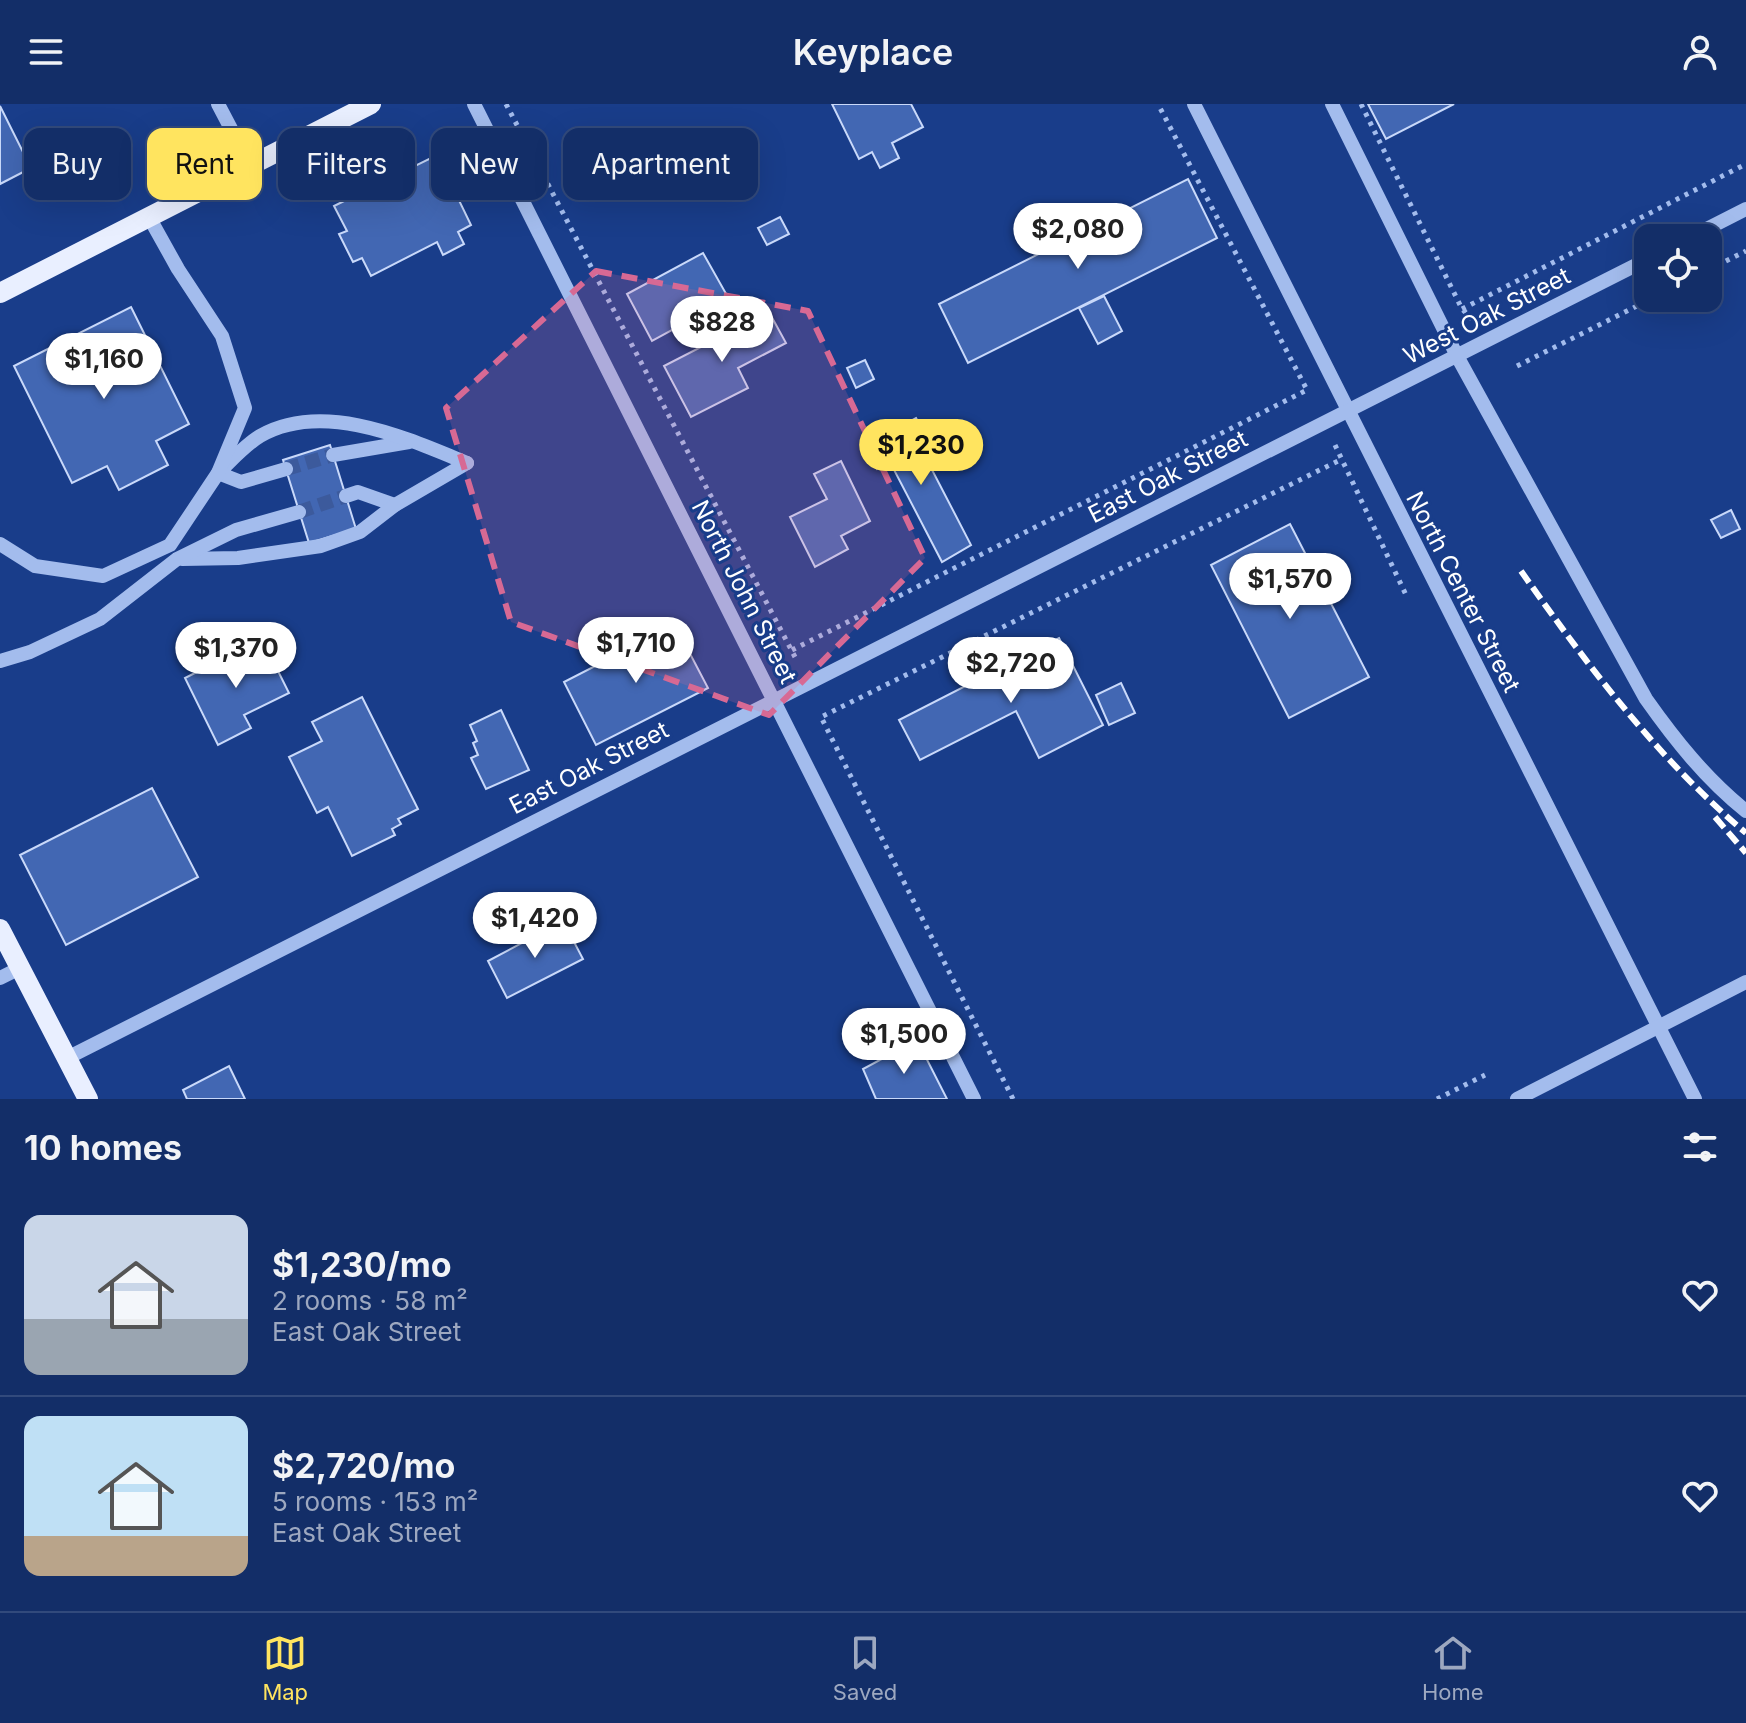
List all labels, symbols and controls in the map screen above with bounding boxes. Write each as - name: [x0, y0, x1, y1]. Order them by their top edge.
- icon: menu: [24, 30, 68, 74]
- text: Keyplace: [793, 30, 953, 74]
- icon: person: [1678, 30, 1722, 74]
- chip: Buy: [24, 128, 131, 200]
- chip: Rent: [147, 128, 262, 200]
- chip: Filters: [278, 128, 415, 200]
- chip: New: [431, 128, 547, 200]
- chip: Apartment: [563, 128, 758, 200]
- pin: $2,080: [1013, 203, 1143, 271]
- text: $2,080: [1031, 213, 1125, 244]
- map controls: [1634, 224, 1722, 312]
- button: locate: [1634, 224, 1722, 312]
- street label: West Oak Street: [1399, 261, 1575, 370]
- pin: $828: [675, 296, 769, 364]
- text: $828: [688, 306, 756, 337]
- pin: $1,160: [39, 333, 169, 401]
- text: $1,160: [64, 343, 144, 374]
- pin: $1,230: [856, 419, 986, 487]
- street label: East Oak Street: [1083, 424, 1252, 529]
- text: $1,230: [877, 429, 965, 460]
- street label: North Center Street: [1400, 487, 1527, 697]
- street label: North John Street: [686, 495, 803, 688]
- pin: $1,570: [1225, 553, 1355, 621]
- text: $1,570: [1247, 563, 1333, 594]
- pin: $1,710: [571, 617, 701, 685]
- pin: $1,370: [171, 622, 301, 690]
- text: $1,710: [596, 627, 676, 658]
- text: $1,370: [193, 632, 279, 663]
- pin: $2,720: [946, 637, 1076, 705]
- text: $2,720: [966, 647, 1056, 678]
- street label: East Oak Street: [504, 715, 673, 820]
- pin: $1,420: [470, 892, 600, 960]
- text: $1,420: [491, 902, 579, 933]
- pin: $1,500: [839, 1008, 969, 1076]
- text: $1,500: [860, 1018, 948, 1049]
- icon: filters: [1678, 1125, 1722, 1169]
- text: 10 homes: [24, 1127, 182, 1168]
- text: $1,230/mo: [272, 1244, 452, 1285]
- icon: home: [88, 1247, 184, 1343]
- icon: heart: [1678, 1273, 1722, 1317]
- text: 2 rooms · 58 m²: [272, 1285, 468, 1316]
- text: East Oak Street: [272, 1316, 461, 1347]
- text: $2,720/mo: [272, 1445, 455, 1486]
- icon: home: [88, 1448, 184, 1544]
- icon: heart: [1678, 1474, 1722, 1518]
- text: 5 rooms · 153 m²: [272, 1486, 478, 1517]
- text: East Oak Street: [272, 1517, 461, 1548]
- tab: Map: [262, 1631, 308, 1705]
- tab: Saved: [833, 1631, 897, 1705]
- tab: Home: [1422, 1631, 1484, 1705]

